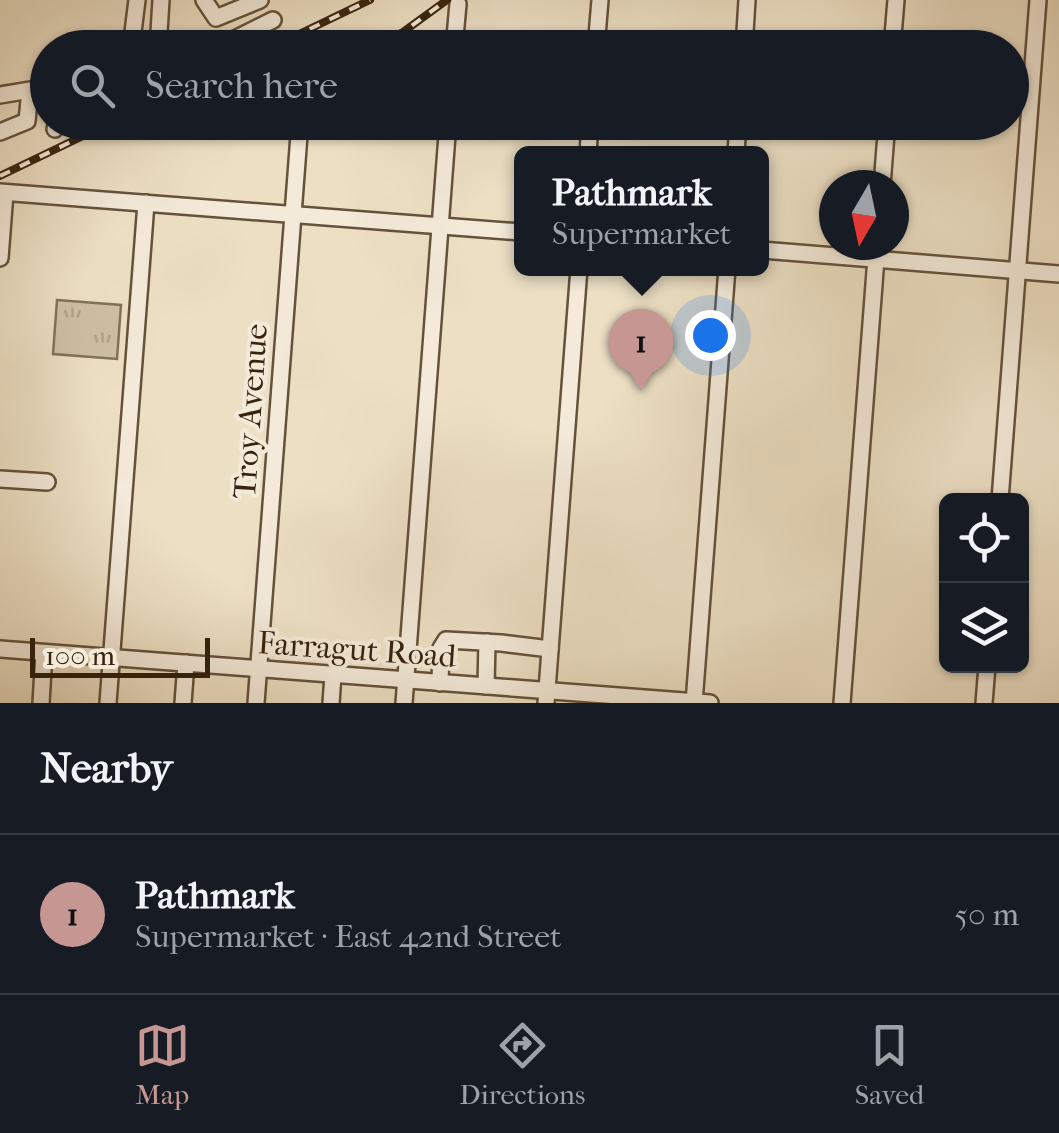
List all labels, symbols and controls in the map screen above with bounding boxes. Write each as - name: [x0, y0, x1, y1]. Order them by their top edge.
- search box: [30, 30, 1029, 140]
- icon: search: [65, 58, 120, 113]
- text: Search here: [145, 63, 338, 108]
- popup: [514, 146, 769, 276]
- text: Pathmark: [552, 170, 711, 215]
- north arrow: [819, 170, 909, 260]
- text: Supermarket: [552, 215, 731, 252]
- pin: 1: [608, 308, 674, 391]
- your location: [685, 310, 736, 361]
- street label: Troy Avenue: [226, 322, 275, 500]
- map controls: [939, 493, 1029, 673]
- button: locate: [939, 493, 1029, 583]
- button: layers: [939, 583, 1029, 673]
- street label: Farragut Road: [256, 624, 458, 675]
- scale bar: [30, 633, 210, 678]
- text: 100 m: [45, 639, 115, 672]
- text: Nearby: [40, 744, 172, 793]
- text: Pathmark: [135, 873, 295, 918]
- text: 1: [67, 896, 78, 933]
- text: 50 m: [954, 896, 1019, 933]
- text: Supermarket · East 42nd Street: [135, 918, 561, 955]
- tab: Map: [135, 1018, 190, 1111]
- tab: Directions: [459, 1018, 585, 1111]
- tab: Saved: [855, 1018, 924, 1111]

